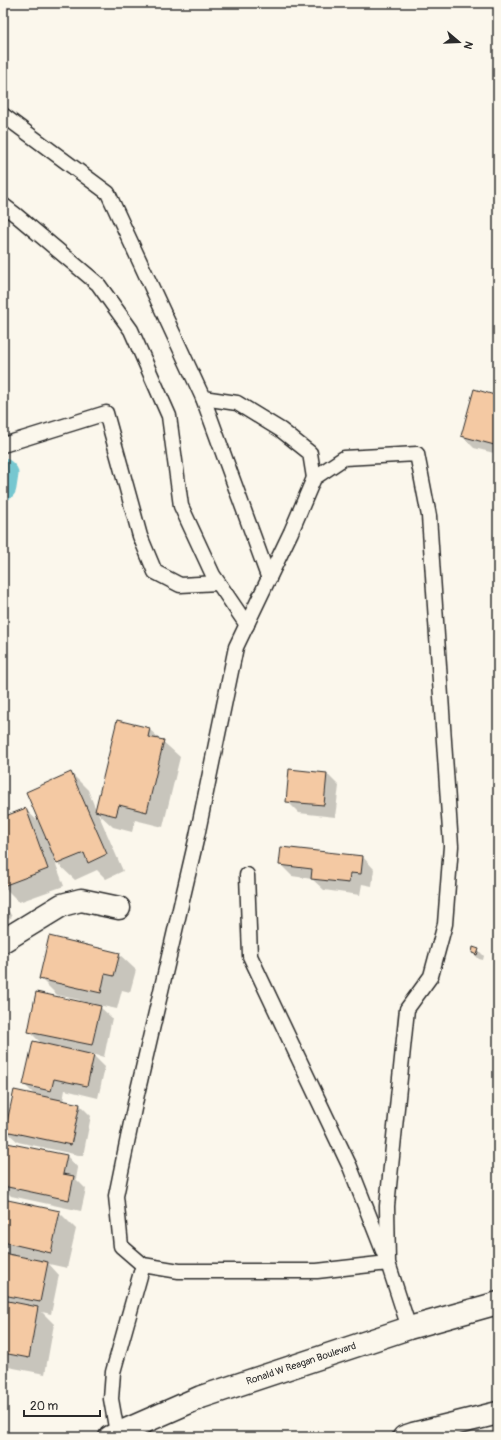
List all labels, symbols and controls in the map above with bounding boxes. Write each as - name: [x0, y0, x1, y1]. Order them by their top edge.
- north arrow: [439, 22, 479, 62]
- text: N: [460, 39, 475, 51]
- street label: Ronald W Reagan Boulevard: [245, 1340, 358, 1388]
- scale bar: [24, 1392, 100, 1418]
- text: 20 m: [30, 1399, 59, 1414]

